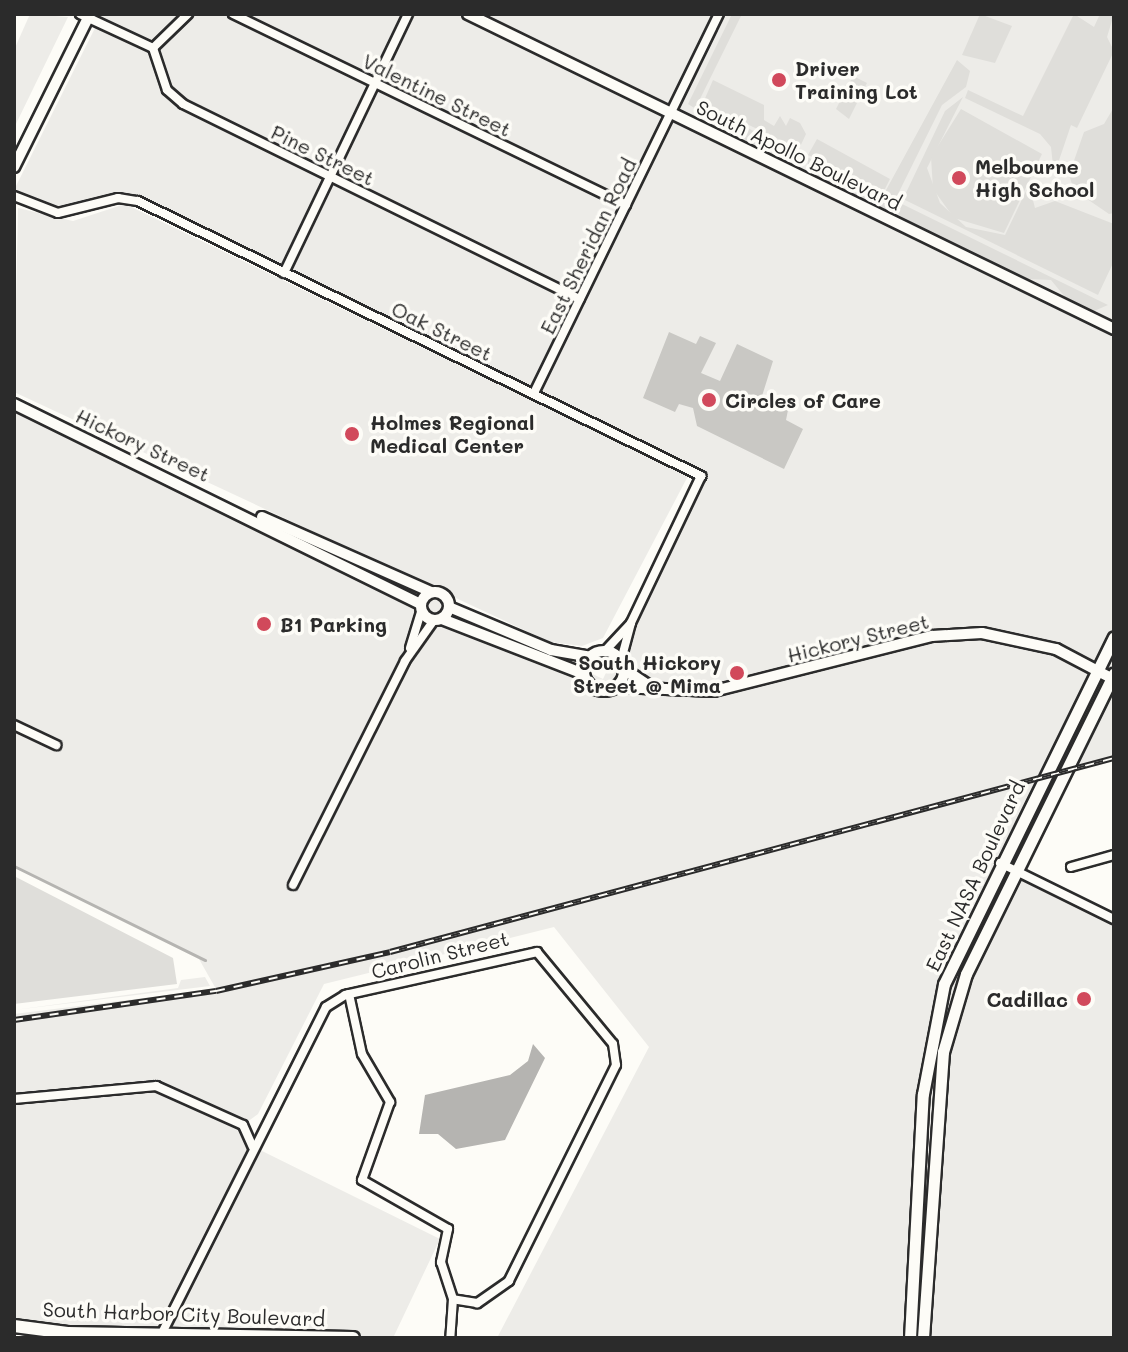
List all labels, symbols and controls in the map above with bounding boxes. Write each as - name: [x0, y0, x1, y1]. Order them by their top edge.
- street label: Valentine Street: [359, 49, 515, 141]
- place label: Driver Training Lot: [795, 56, 918, 103]
- marker: Driver Training Lot: [770, 71, 788, 89]
- street label: South Apollo Boulevard: [693, 95, 905, 215]
- street label: Pine Street: [267, 120, 379, 190]
- street label: East Sheridan Road: [535, 154, 641, 338]
- place label: Melbourne High School: [975, 154, 1094, 201]
- marker: Melbourne High School: [950, 169, 968, 187]
- street label: Oak Street: [388, 296, 496, 366]
- place label: Circles of Care: [725, 388, 881, 412]
- marker: Circles of Care: [700, 391, 718, 409]
- street label: Hickory Street: [72, 403, 214, 487]
- place label: Holmes Regional Medical Center: [370, 410, 534, 457]
- marker: Holmes Regional Medical Center: [341, 423, 363, 445]
- street label: Hickory Street: [785, 609, 931, 667]
- place label: B1 Parking: [280, 612, 387, 636]
- marker: B1 Parking: [255, 615, 273, 633]
- place label: South Hickory Street @ Mima: [573, 650, 721, 697]
- marker: South Hickory Street @ Mima: [728, 664, 746, 682]
- street label: East NASA Boulevard: [920, 777, 1030, 975]
- street label: Carolin Street: [369, 926, 511, 984]
- place label: Cadillac: [986, 987, 1068, 1011]
- marker: Cadillac: [1075, 990, 1093, 1008]
- street label: South Harbor City Boulevard: [42, 1297, 326, 1331]

